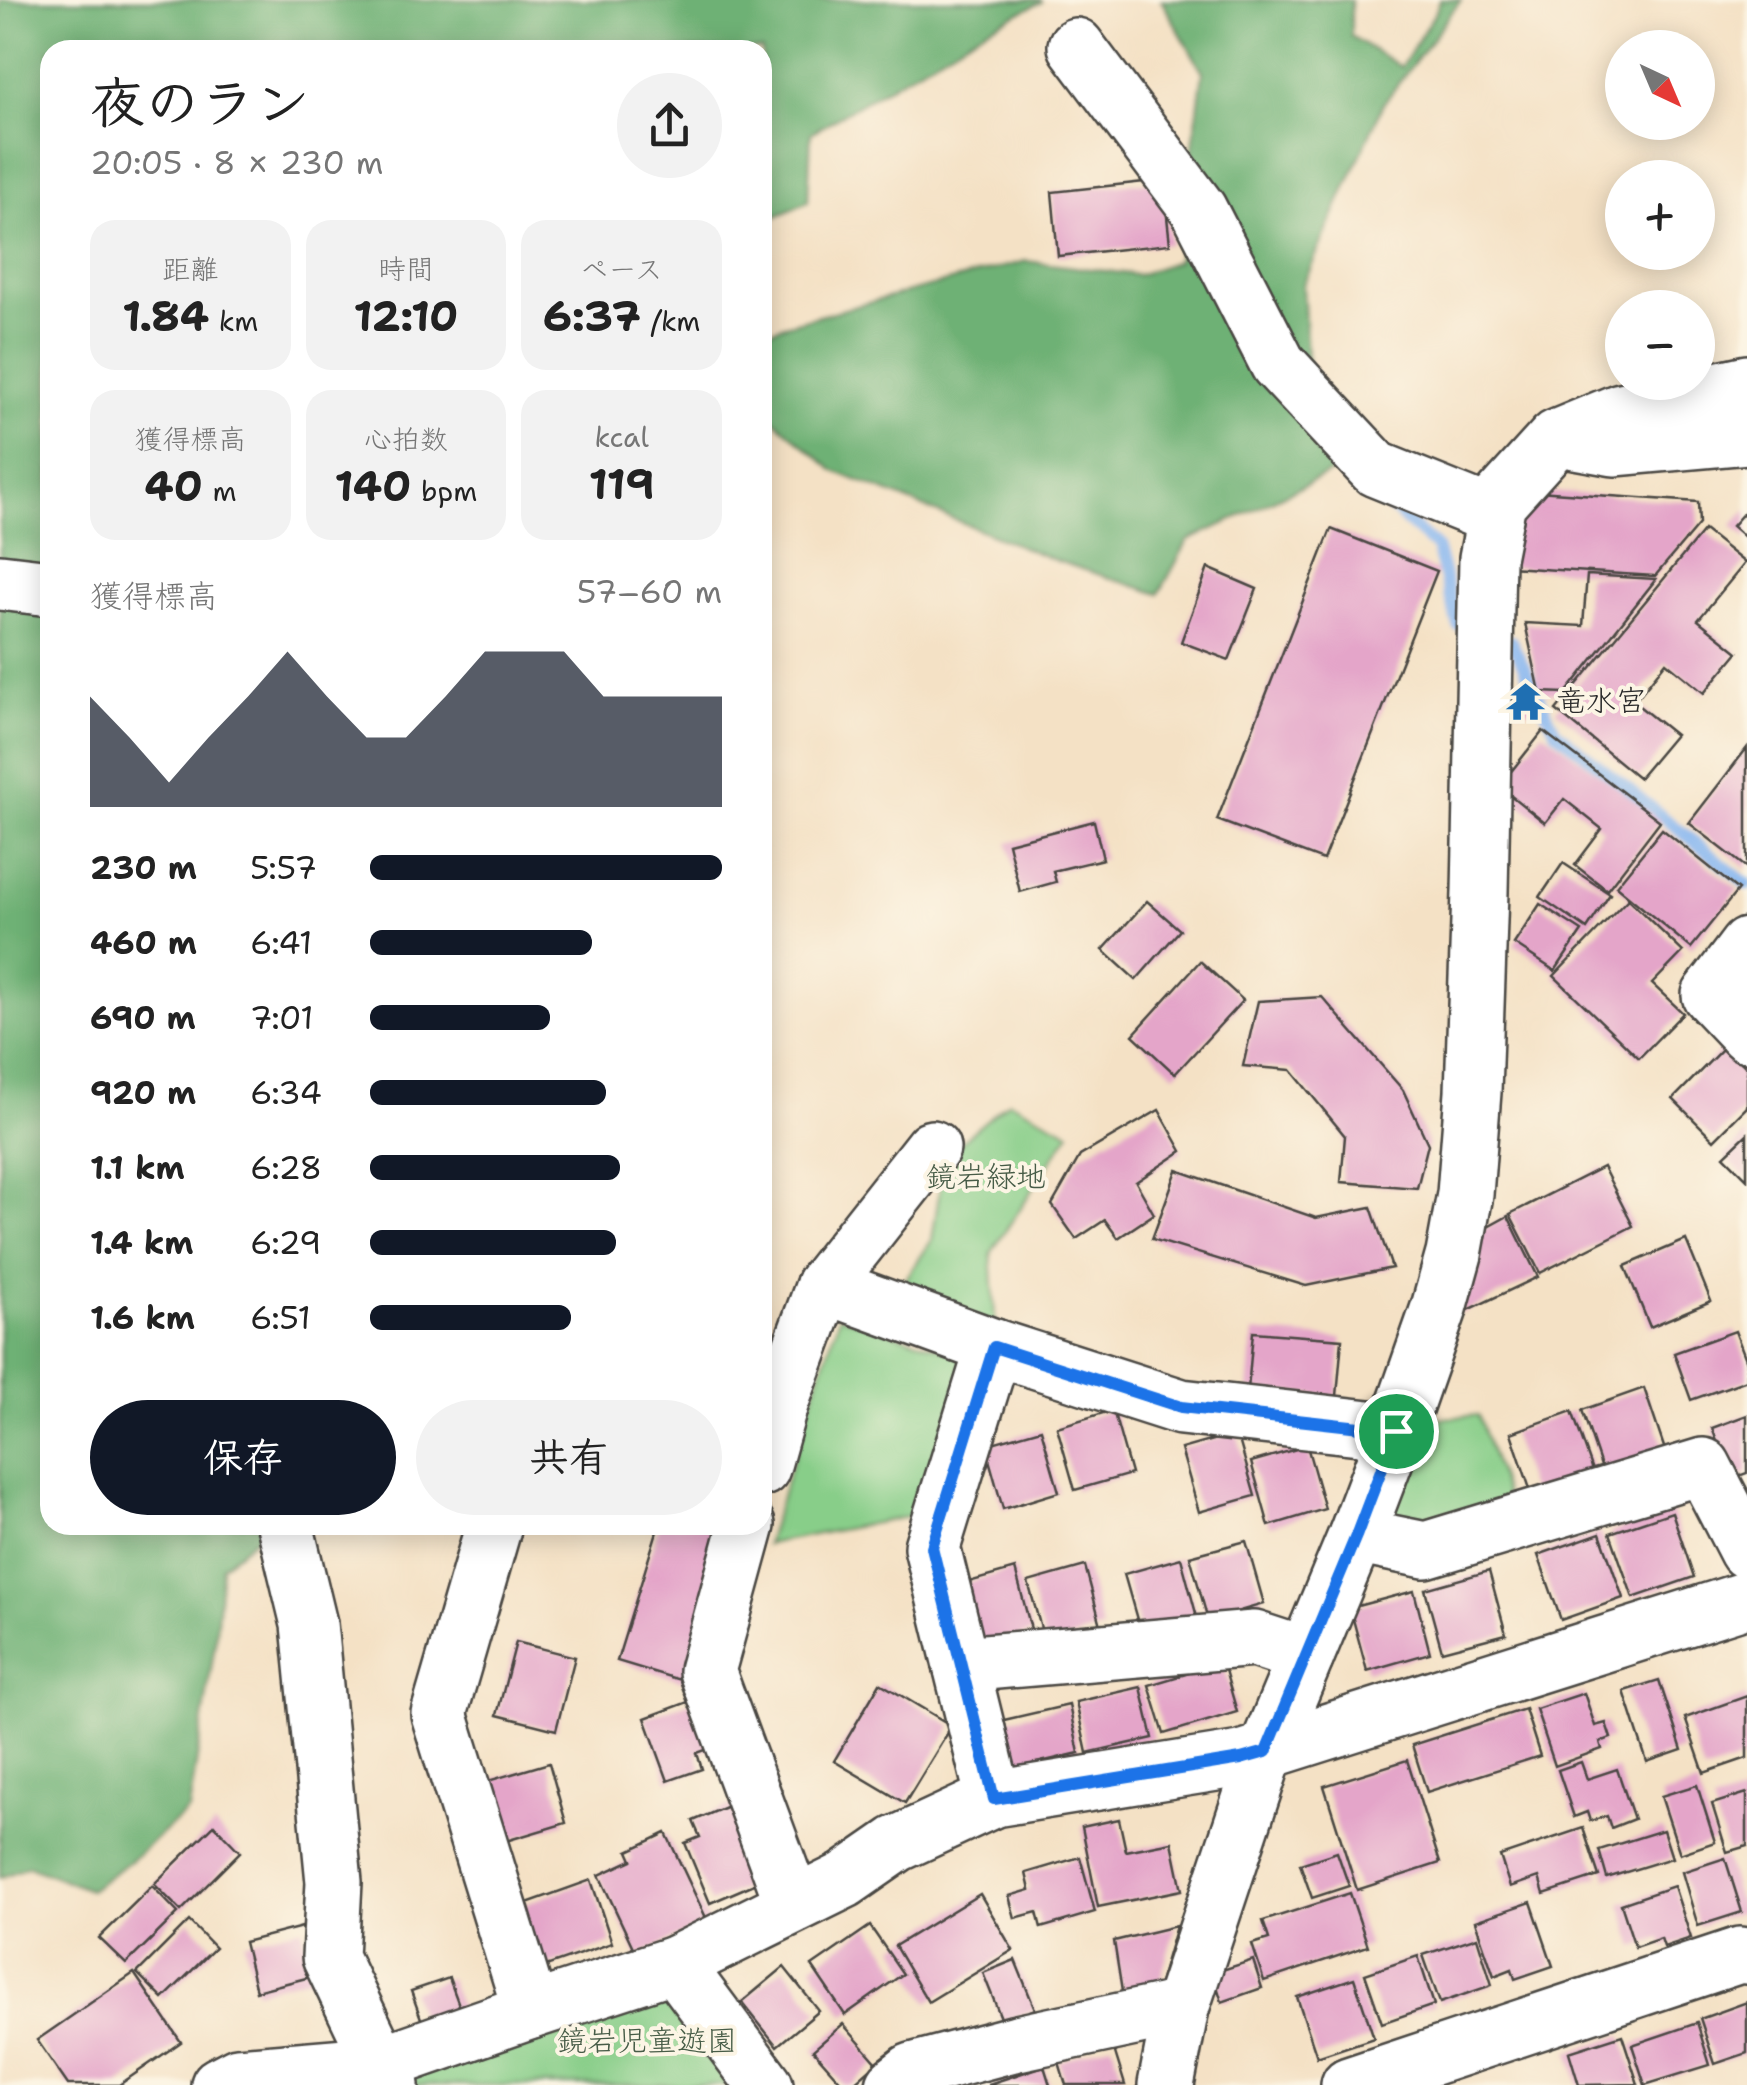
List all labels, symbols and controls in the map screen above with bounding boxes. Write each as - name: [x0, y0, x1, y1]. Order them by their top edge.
- north arrow: [1605, 30, 1715, 140]
- map controls: [1605, 30, 1715, 400]
- text: 夜のラン: [90, 66, 310, 140]
- button: share: [617, 73, 722, 178]
- text: 20:05 · 8 × 230 m: [90, 141, 383, 184]
- button: +: [1605, 160, 1715, 270]
- text: 距離: [162, 250, 218, 288]
- text: 時間: [378, 250, 434, 288]
- text: ペース: [581, 250, 663, 288]
- text: 1.84: [122, 288, 209, 344]
- text: 12:10: [354, 288, 458, 344]
- text: 6:37: [543, 288, 641, 344]
- button: −: [1605, 290, 1715, 400]
- text: km: [209, 302, 258, 340]
- text: /km: [641, 302, 701, 340]
- text: kcal: [594, 418, 649, 456]
- text: 獲得標高: [134, 420, 246, 458]
- text: 心拍数: [364, 420, 448, 458]
- text: 119: [589, 456, 655, 512]
- text: 40: [144, 458, 203, 514]
- text: 140: [335, 458, 412, 514]
- text: m: [203, 472, 237, 510]
- text: bpm: [412, 472, 477, 510]
- text: 57–60 m: [577, 570, 722, 613]
- text: 獲得標高: [90, 574, 218, 617]
- temple icon: 竜水宮: [1505, 680, 1547, 722]
- place label: 竜水宮: [1556, 680, 1646, 721]
- text: 230 m: [90, 846, 197, 889]
- text: 5:57: [250, 846, 317, 889]
- text: 460 m: [90, 921, 197, 964]
- text: 6:41: [250, 921, 312, 964]
- text: 690 m: [90, 996, 196, 1039]
- text: 7:01: [250, 996, 314, 1039]
- text: 920 m: [90, 1071, 196, 1114]
- text: 6:34: [250, 1071, 322, 1114]
- text: 1.1 km: [90, 1146, 185, 1189]
- text: 6:28: [250, 1146, 322, 1189]
- park label: 鏡岩緑地: [926, 1156, 1046, 1197]
- text: 1.4 km: [90, 1221, 193, 1264]
- text: 6:29: [250, 1221, 322, 1264]
- text: 1.6 km: [90, 1296, 195, 1339]
- text: 6:51: [250, 1296, 311, 1339]
- pin: [1354, 1389, 1439, 1474]
- button: 保存: [90, 1400, 396, 1515]
- button: 共有: [416, 1400, 722, 1515]
- icon: arrive: [1369, 1404, 1424, 1459]
- park label: 鏡岩児童遊園: [557, 2020, 737, 2061]

